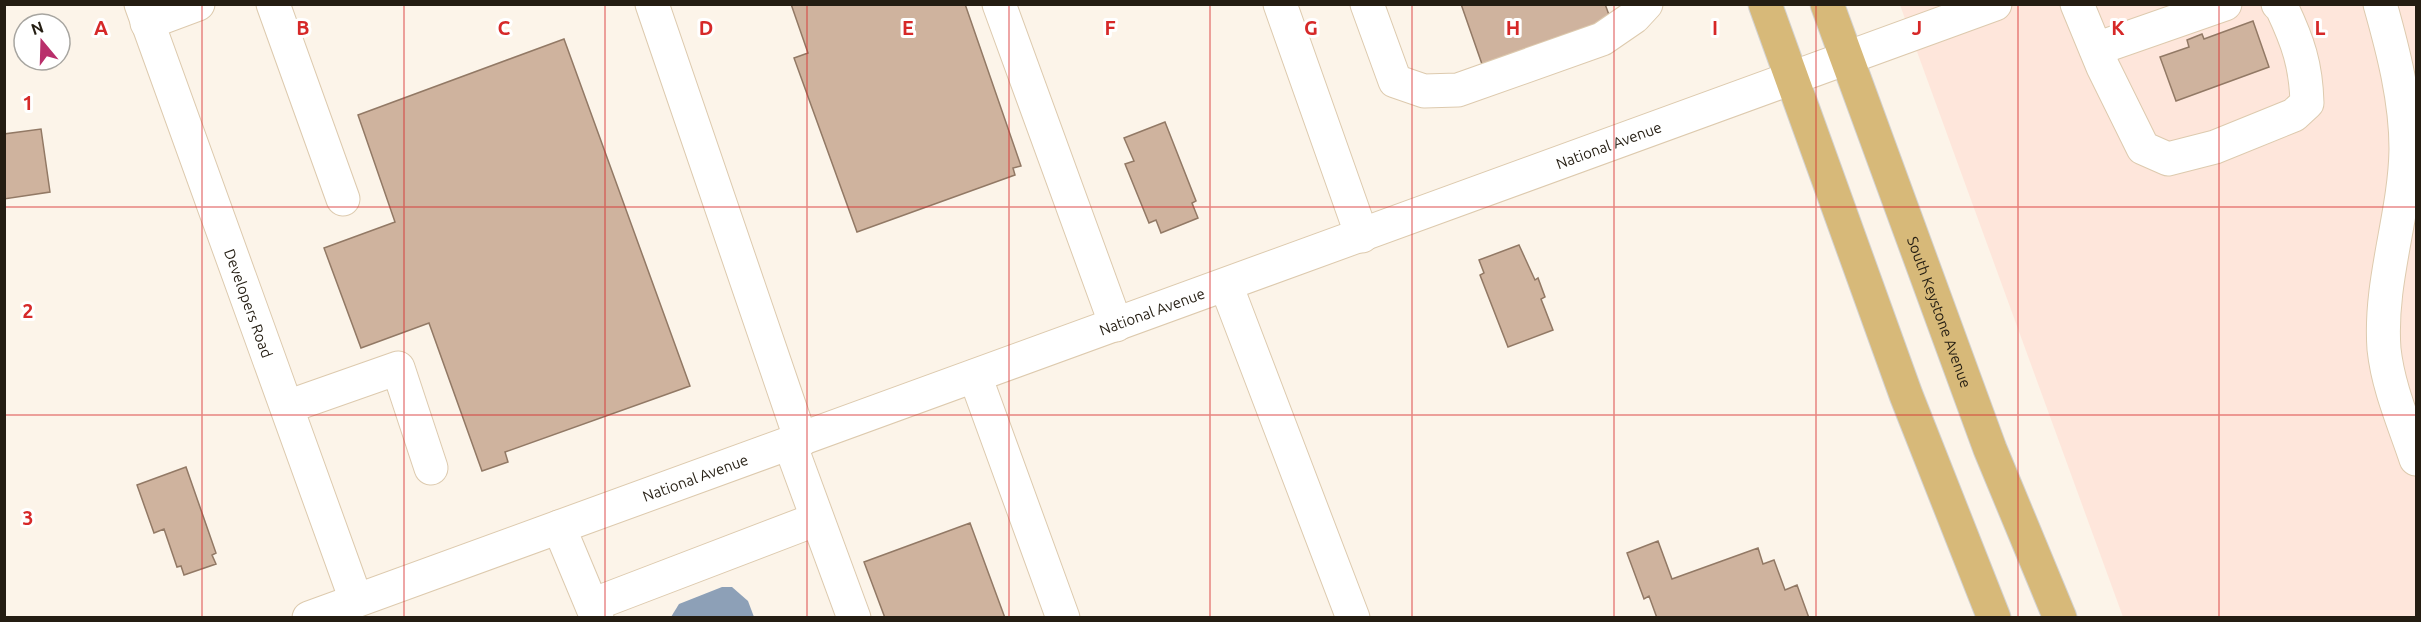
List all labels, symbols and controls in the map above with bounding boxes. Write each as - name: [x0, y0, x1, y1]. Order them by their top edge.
- north arrow: [12, 12, 72, 72]
- text: A: [94, 16, 108, 39]
- text: B: [296, 16, 310, 39]
- text: C: [498, 16, 511, 39]
- text: D: [699, 16, 713, 39]
- text: E: [902, 16, 914, 39]
- text: F: [1104, 16, 1116, 39]
- text: G: [1304, 16, 1318, 39]
- text: H: [1506, 16, 1520, 39]
- text: I: [1712, 16, 1718, 39]
- text: J: [1912, 16, 1922, 39]
- text: K: [2111, 16, 2125, 39]
- text: L: [2315, 16, 2326, 39]
- text: N: [29, 17, 46, 38]
- text: 1: [22, 91, 34, 114]
- street label: National Avenue: [1553, 118, 1664, 172]
- street label: South Keystone Avenue: [1904, 234, 1975, 390]
- street label: Developers Road: [221, 246, 276, 360]
- street label: National Avenue: [1097, 284, 1207, 338]
- text: 2: [22, 299, 34, 322]
- street label: National Avenue: [640, 450, 750, 504]
- text: 3: [22, 506, 34, 529]

